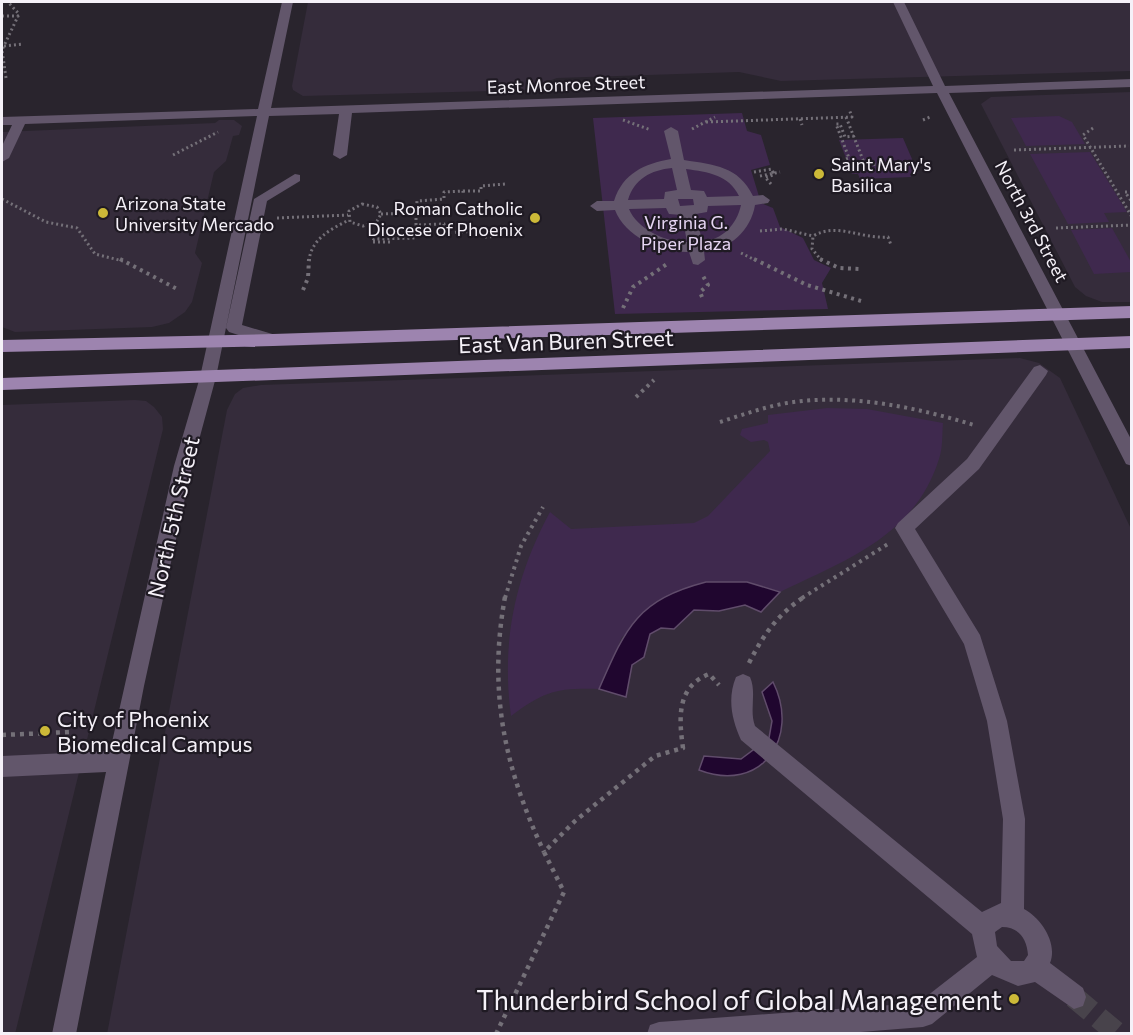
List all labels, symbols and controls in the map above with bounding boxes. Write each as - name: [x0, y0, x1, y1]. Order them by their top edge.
- street label: East Monroe Street: [486, 70, 646, 98]
- place label: Saint Mary's Basilica: [831, 153, 932, 196]
- street label: North 3rd Street: [991, 156, 1073, 286]
- marker: Saint Mary's Basilica: [812, 167, 826, 181]
- place label: Arizona State University Mercado: [115, 192, 274, 235]
- place label: Roman Catholic Diocese of Phoenix: [367, 197, 523, 240]
- marker: Arizona State University Mercado: [96, 206, 110, 220]
- marker: Roman Catholic Diocese of Phoenix: [528, 211, 542, 225]
- park label: Virginia G. Piper Plaza: [641, 211, 731, 254]
- street label: East Van Buren Street: [458, 324, 674, 358]
- street label: North 5th Street: [141, 434, 205, 600]
- place label: City of Phoenix Biomedical Campus: [57, 705, 252, 757]
- marker: City of Phoenix Biomedical Campus: [38, 724, 52, 738]
- place label: Thunderbird School of Global Management: [476, 983, 1002, 1016]
- marker: Thunderbird School of Global Management: [1007, 992, 1021, 1006]

